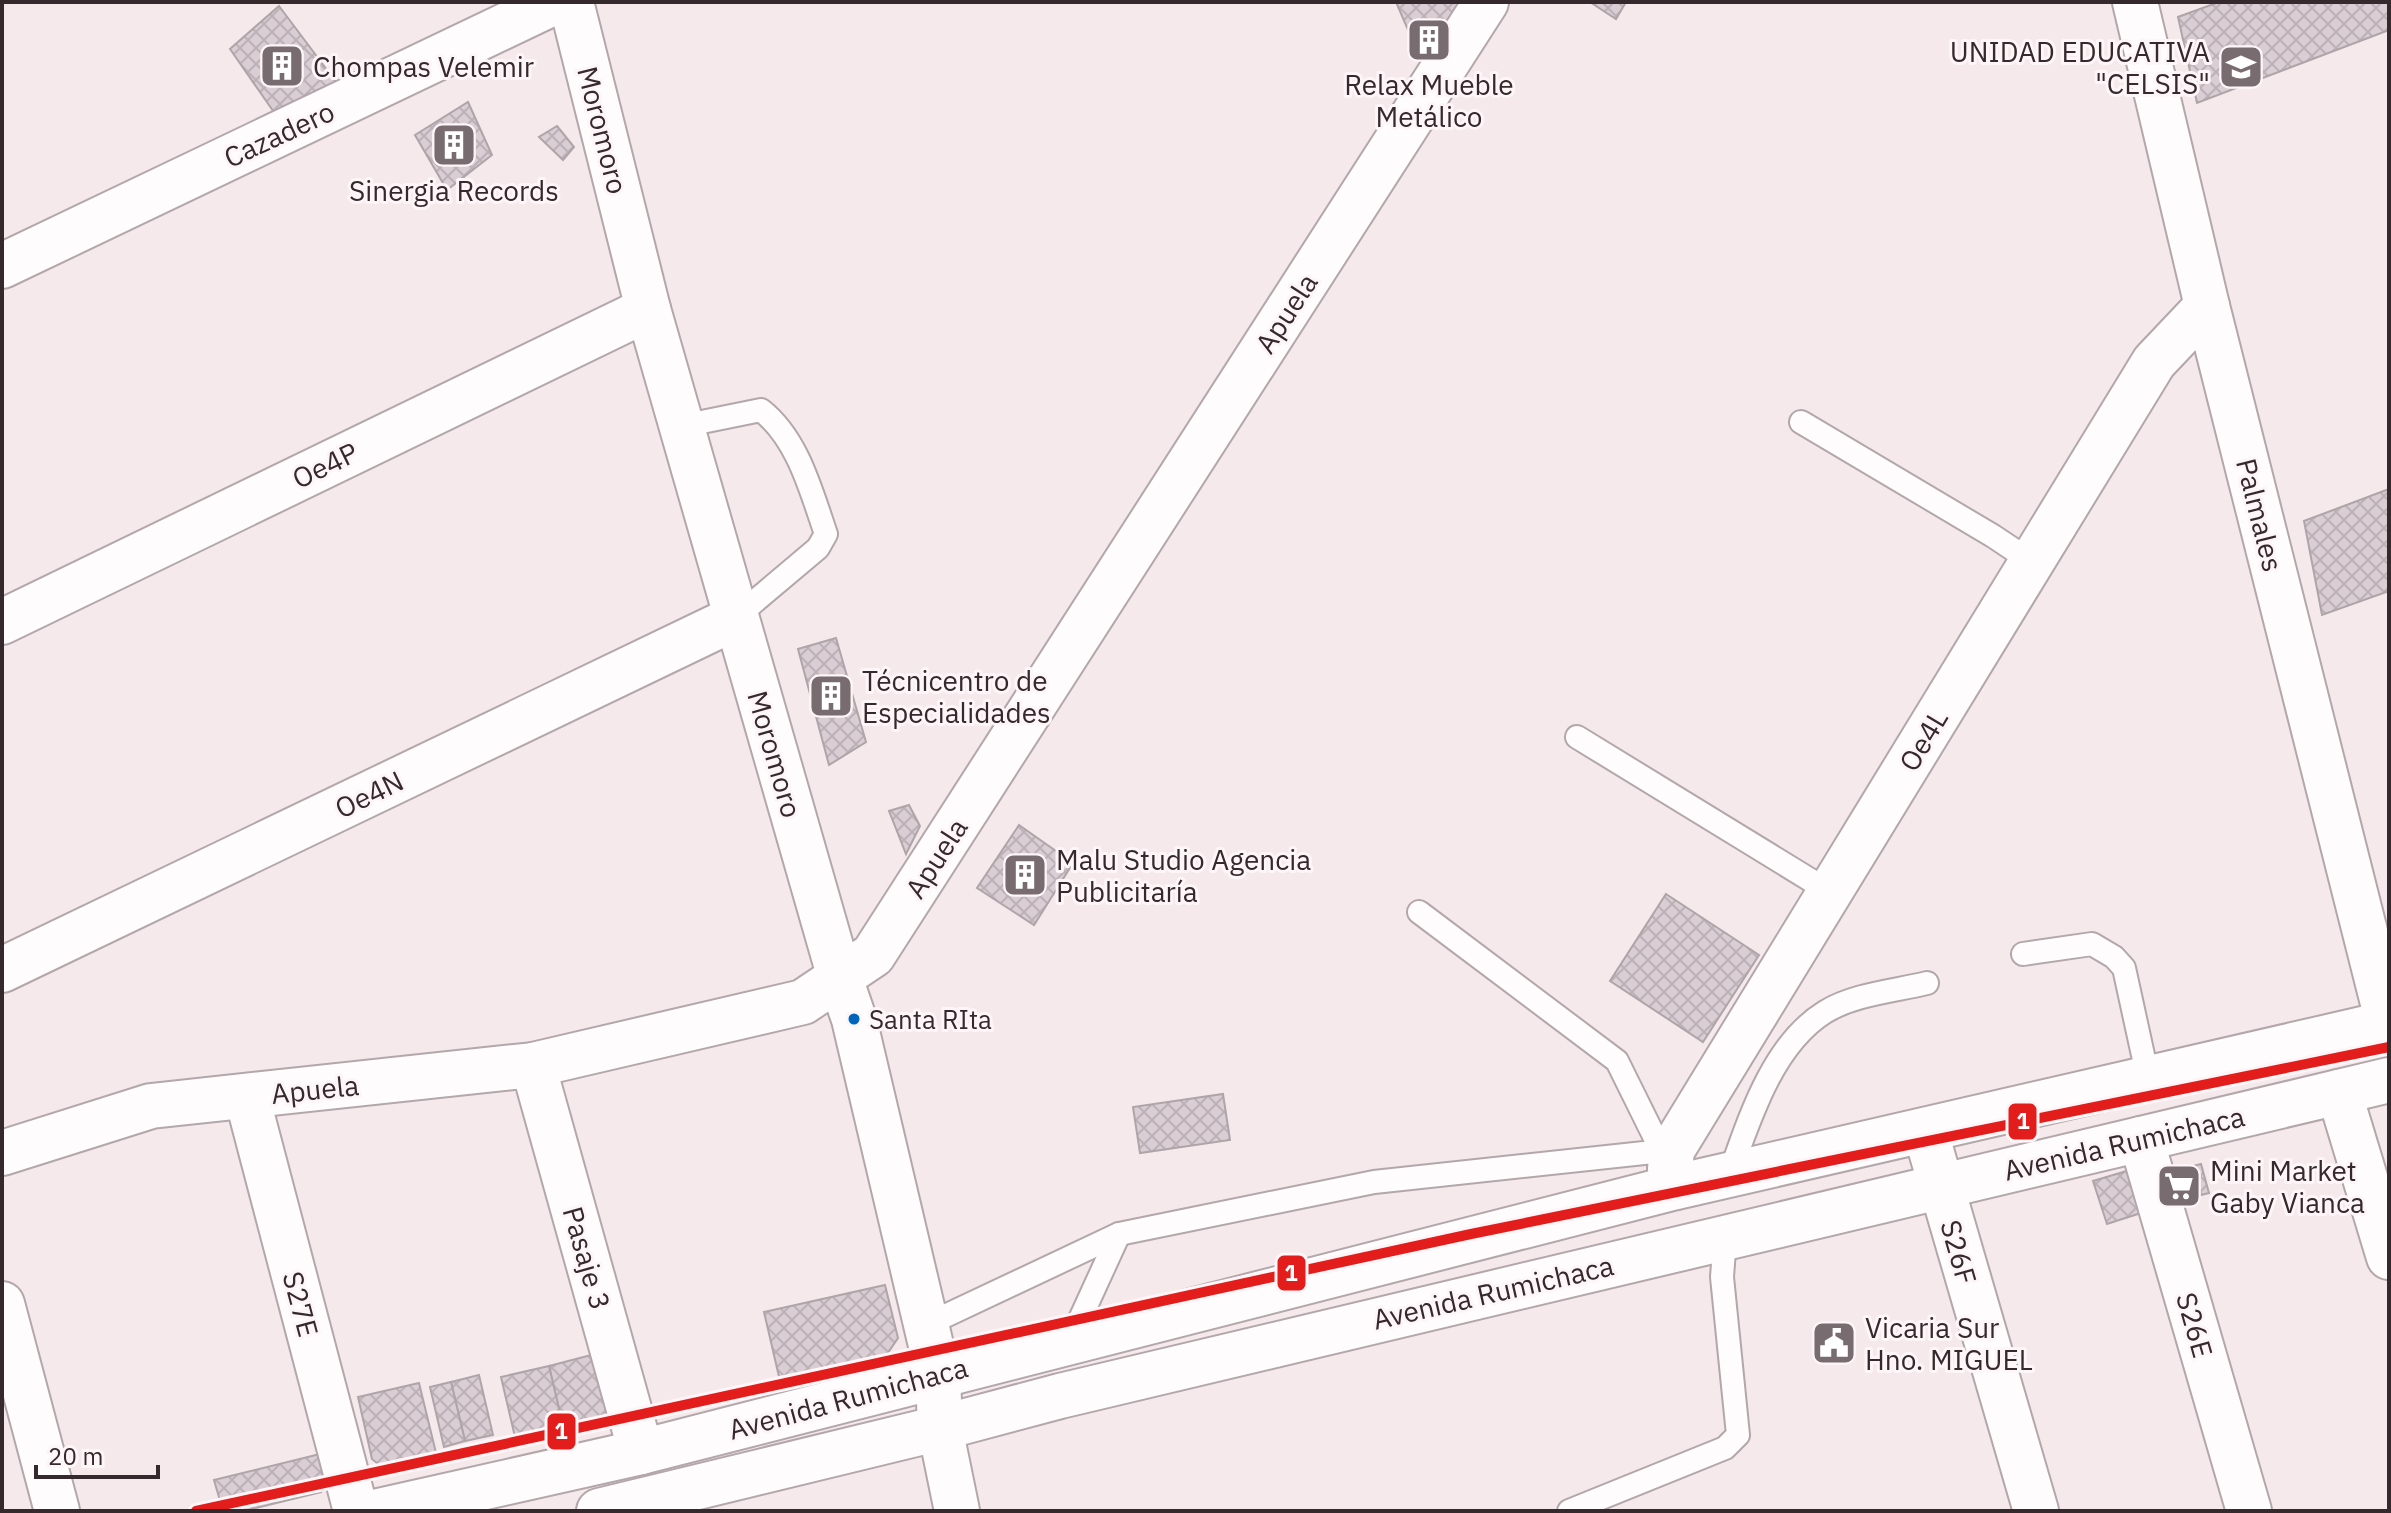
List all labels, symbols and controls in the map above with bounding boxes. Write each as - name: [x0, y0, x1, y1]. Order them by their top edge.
- building icon: Relax Mueble Metálico: [1405, 16, 1453, 64]
- place label: UNIDAD EDUCATIVA "CELSIS": [1950, 33, 2210, 102]
- building icon: Chompas Velemir: [258, 42, 306, 90]
- school or university icon: UNIDAD EDUCATIVA "CELSIS": [2217, 43, 2265, 91]
- place label: Chompas Velemir: [313, 48, 534, 85]
- street label: Moromoro: [569, 62, 637, 198]
- place label: Relax Mueble Metálico: [1344, 66, 1514, 135]
- street label: Cazadero: [218, 92, 340, 176]
- building icon: Sinergia Records: [430, 121, 478, 169]
- place label: Sinergia Records: [349, 172, 559, 209]
- street label: Apuela: [1247, 266, 1326, 360]
- street label: Oe4P: [286, 433, 364, 497]
- street label: Palmales: [2228, 455, 2292, 575]
- place label: Técnicentro de Especialidades: [862, 662, 1051, 731]
- building icon: Técnicentro de Especialidades: [807, 672, 855, 720]
- street label: Moromoro: [739, 686, 811, 822]
- street label: Oe4L: [1890, 702, 1956, 778]
- street label: Oe4N: [329, 762, 409, 826]
- street label: Apuela: [897, 811, 976, 905]
- place label: Malu Studio Agencia Publicitaría: [1056, 841, 1311, 910]
- building icon: Malu Studio Agencia Publicitaría: [1001, 851, 1049, 899]
- place label: Santa RIta: [869, 1002, 992, 1036]
- marker: Santa RIta: [846, 1011, 862, 1027]
- street label: Apuela: [269, 1066, 361, 1112]
- street label: Avenida Rumichaca: [2000, 1097, 2248, 1189]
- line badge: 1: [2007, 1102, 2038, 1141]
- text: 1: [2016, 1106, 2030, 1135]
- place label: Mini Market Gaby Vianca: [2210, 1152, 2365, 1221]
- supermarket icon: Mini Market Gaby Vianca: [2155, 1162, 2203, 1210]
- street label: Pasaje 3: [555, 1202, 619, 1314]
- street label: S26F: [1932, 1215, 1986, 1289]
- street label: Avenida Rumichaca: [1369, 1246, 1617, 1338]
- line badge: 1: [1276, 1254, 1307, 1292]
- text: 1: [1284, 1258, 1298, 1287]
- street label: S27E: [275, 1267, 327, 1341]
- street label: S26E: [2168, 1288, 2222, 1362]
- place label: Vicaria Sur Hno. MIGUEL: [1865, 1309, 2033, 1378]
- public building icon: Vicaria Sur Hno. MIGUEL: [1810, 1319, 1858, 1367]
- street label: Avenida Rumichaca: [724, 1348, 972, 1448]
- line badge: 1: [546, 1412, 577, 1451]
- text: 1: [554, 1416, 568, 1445]
- scale bar: [36, 1429, 158, 1479]
- text: 20 m: [48, 1440, 103, 1472]

